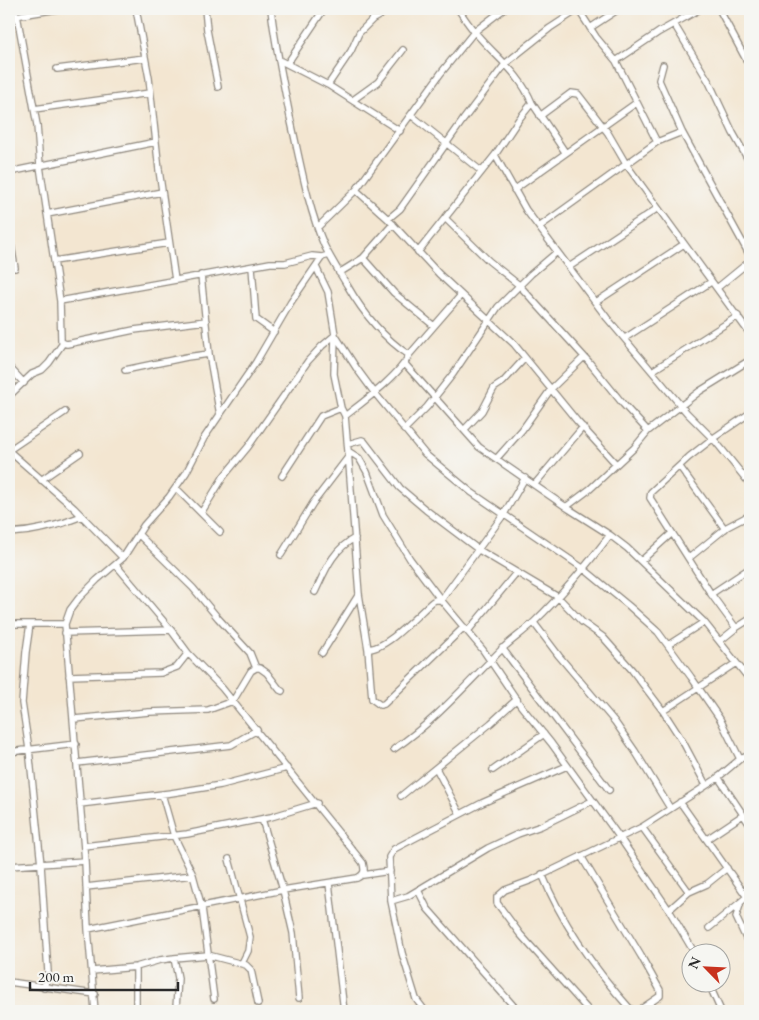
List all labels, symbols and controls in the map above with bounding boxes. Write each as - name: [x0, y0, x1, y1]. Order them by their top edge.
- north arrow: [682, 942, 732, 992]
- text: N: [684, 953, 705, 972]
- scale bar: [30, 960, 178, 992]
- text: 200 m: [38, 967, 75, 986]

